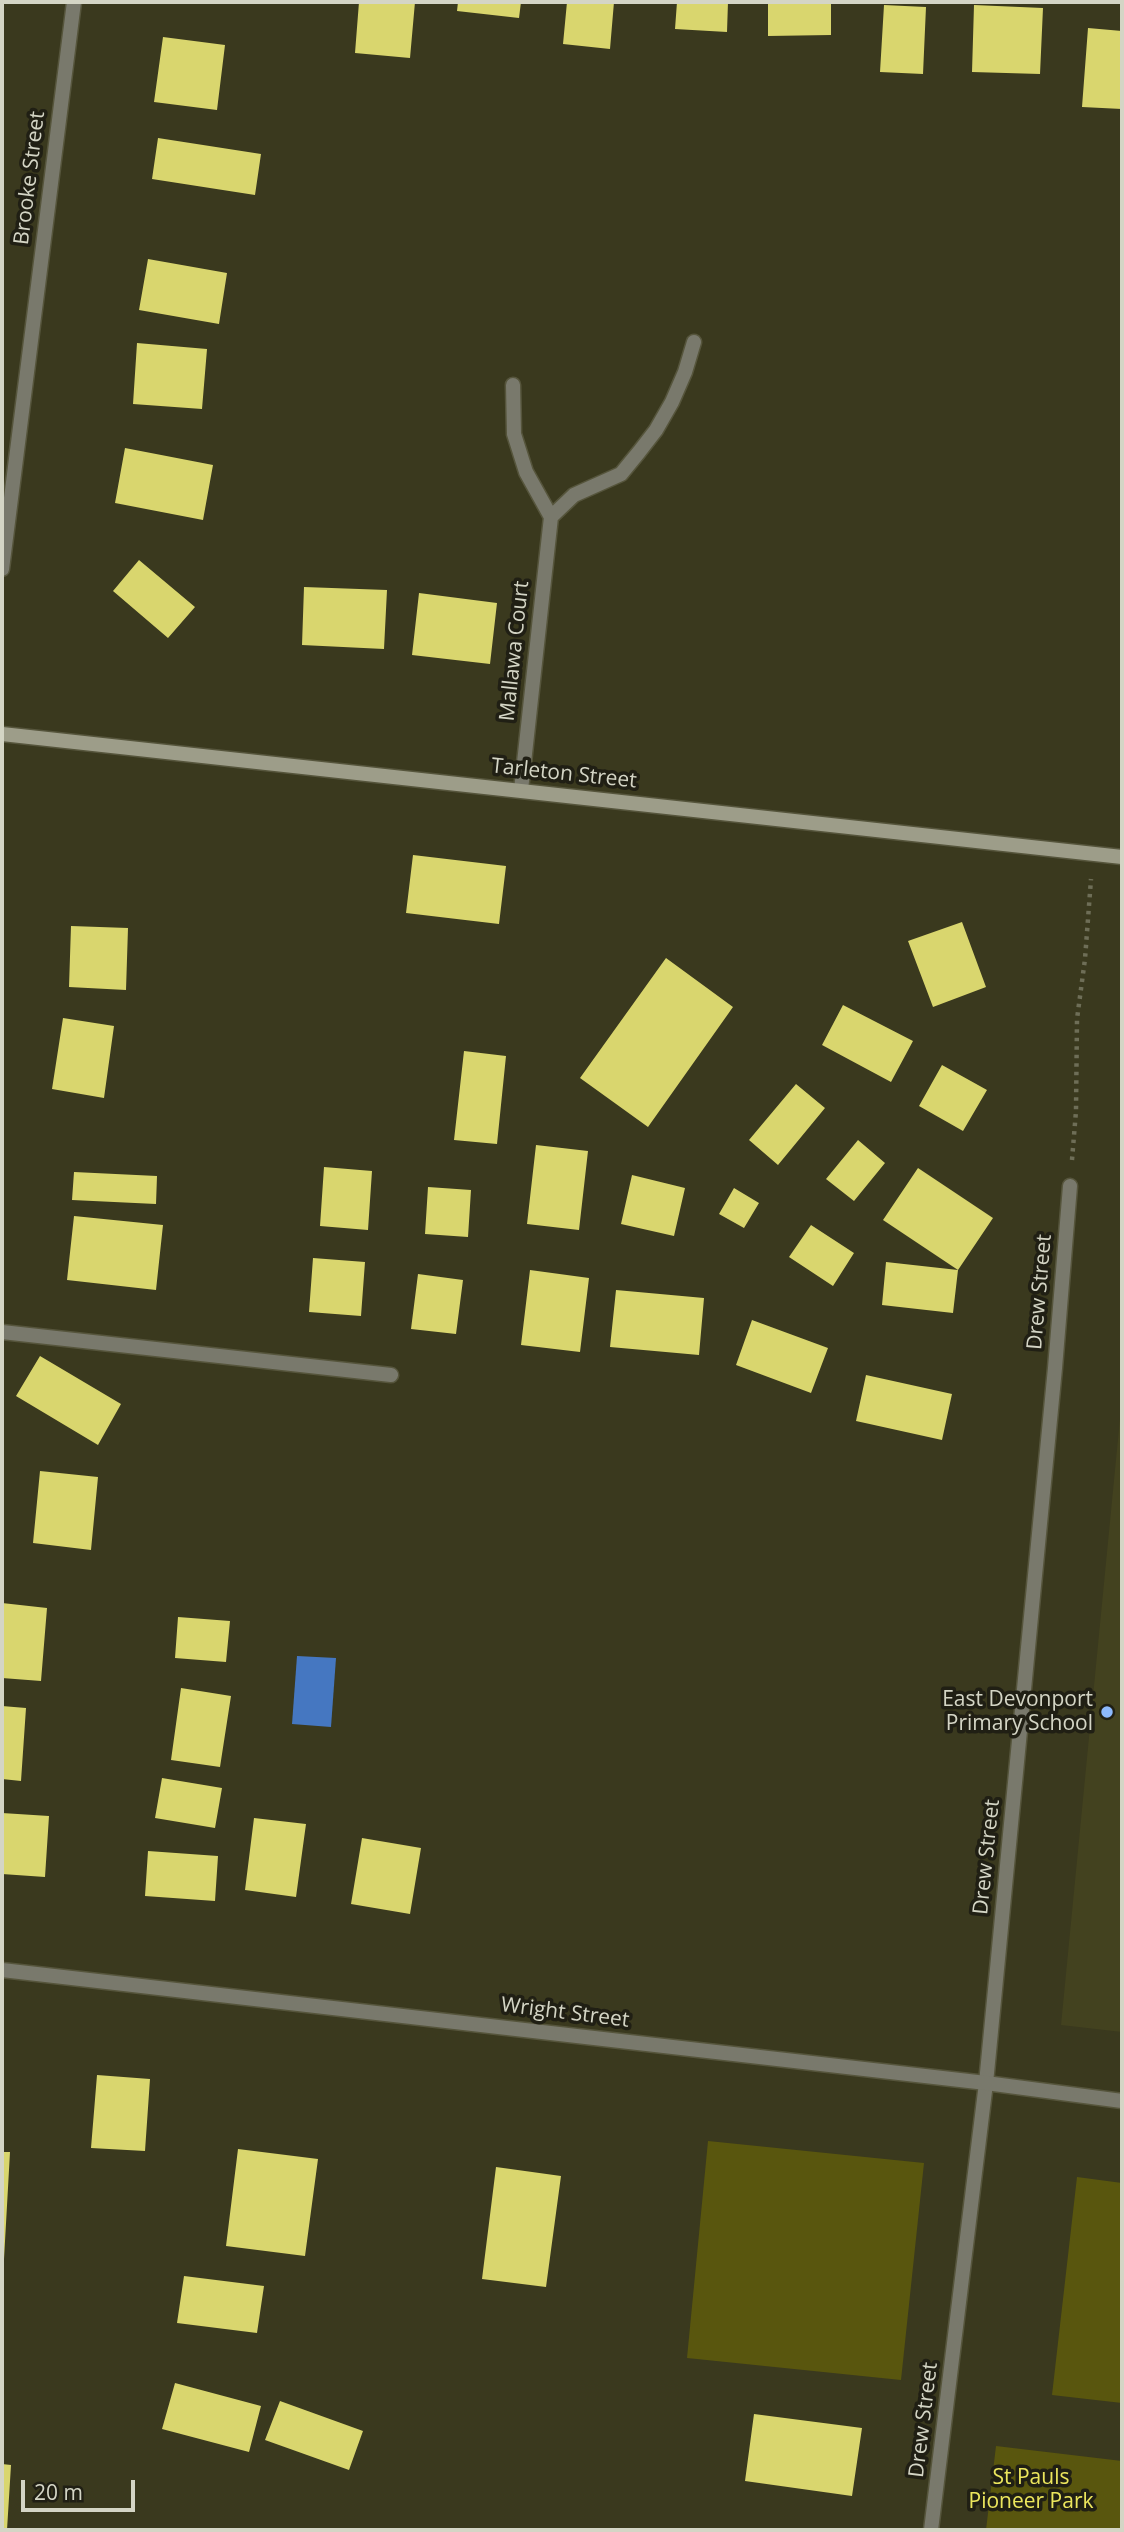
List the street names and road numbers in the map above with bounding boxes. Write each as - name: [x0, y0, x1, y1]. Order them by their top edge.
- street label: Brooke Street: [9, 110, 51, 246]
- street label: Mallawa Court: [495, 580, 535, 722]
- street label: Tarleton Street: [490, 754, 638, 794]
- street label: Drew Street: [1022, 1233, 1058, 1351]
- street label: Drew Street: [968, 1798, 1006, 1916]
- street label: Wright Street: [499, 1993, 631, 2033]
- street label: Drew Street: [904, 2361, 944, 2479]

